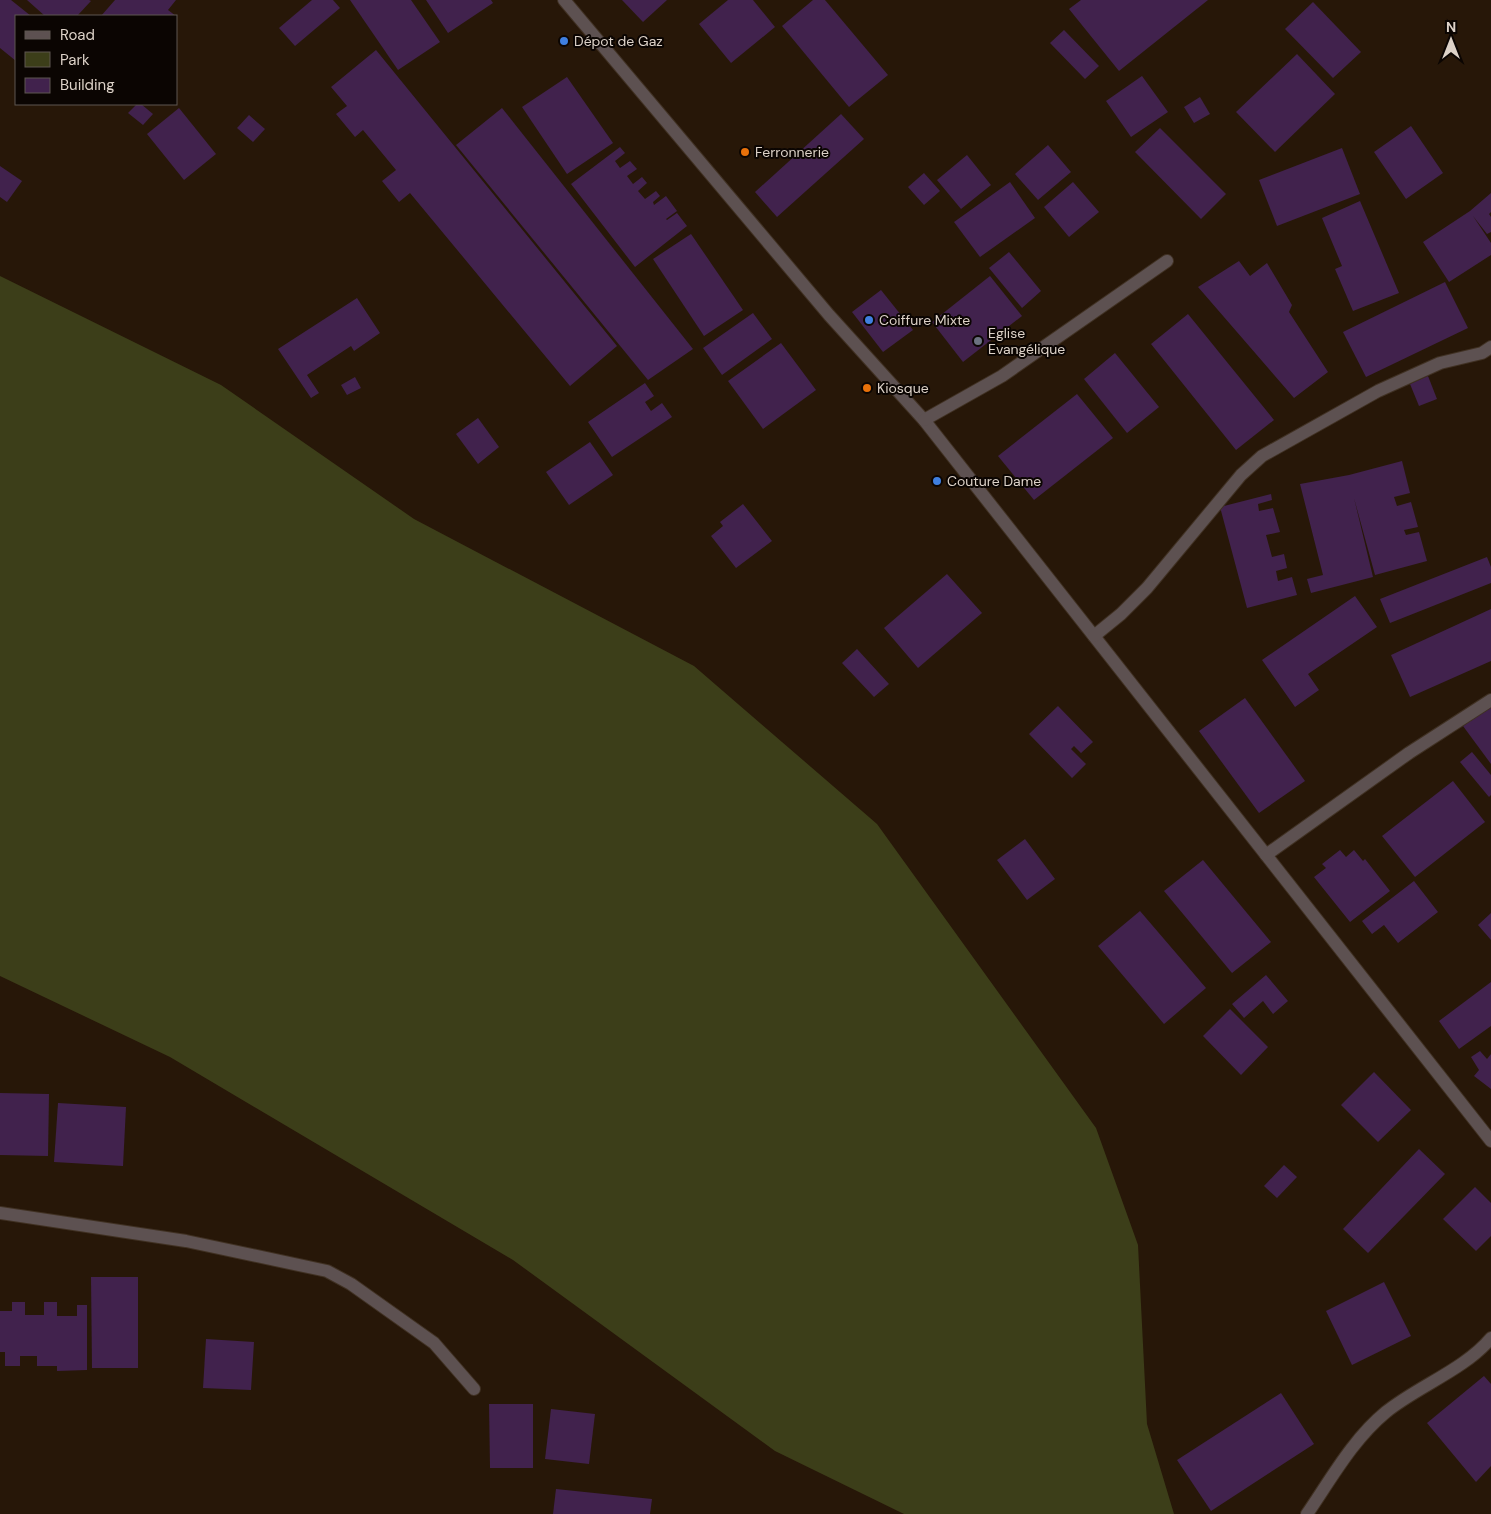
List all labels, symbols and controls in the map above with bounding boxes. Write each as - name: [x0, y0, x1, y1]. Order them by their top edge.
- legend: [15, 15, 178, 105]
- north arrow: [1426, 15, 1476, 65]
- text: N: [1446, 18, 1456, 36]
- text: Road: [60, 25, 95, 45]
- place label: Dépot de Gaz: [574, 32, 663, 50]
- marker: Dépot de Gaz: [558, 35, 570, 47]
- text: Park: [60, 50, 90, 70]
- text: Building: [60, 75, 115, 95]
- place label: Ferronnerie: [755, 143, 829, 161]
- marker: Ferronnerie: [739, 146, 751, 158]
- place label: Coiffure Mixte: [879, 311, 970, 329]
- marker: Coiffure Mixte: [863, 314, 875, 326]
- place label: Eglise Evangélique: [988, 324, 1065, 358]
- marker: Eglise Evangélique: [972, 335, 984, 347]
- place label: Kiosque: [877, 379, 929, 397]
- marker: Kiosque: [861, 382, 873, 394]
- place label: Couture Dame: [947, 472, 1041, 490]
- marker: Couture Dame: [931, 475, 943, 487]

